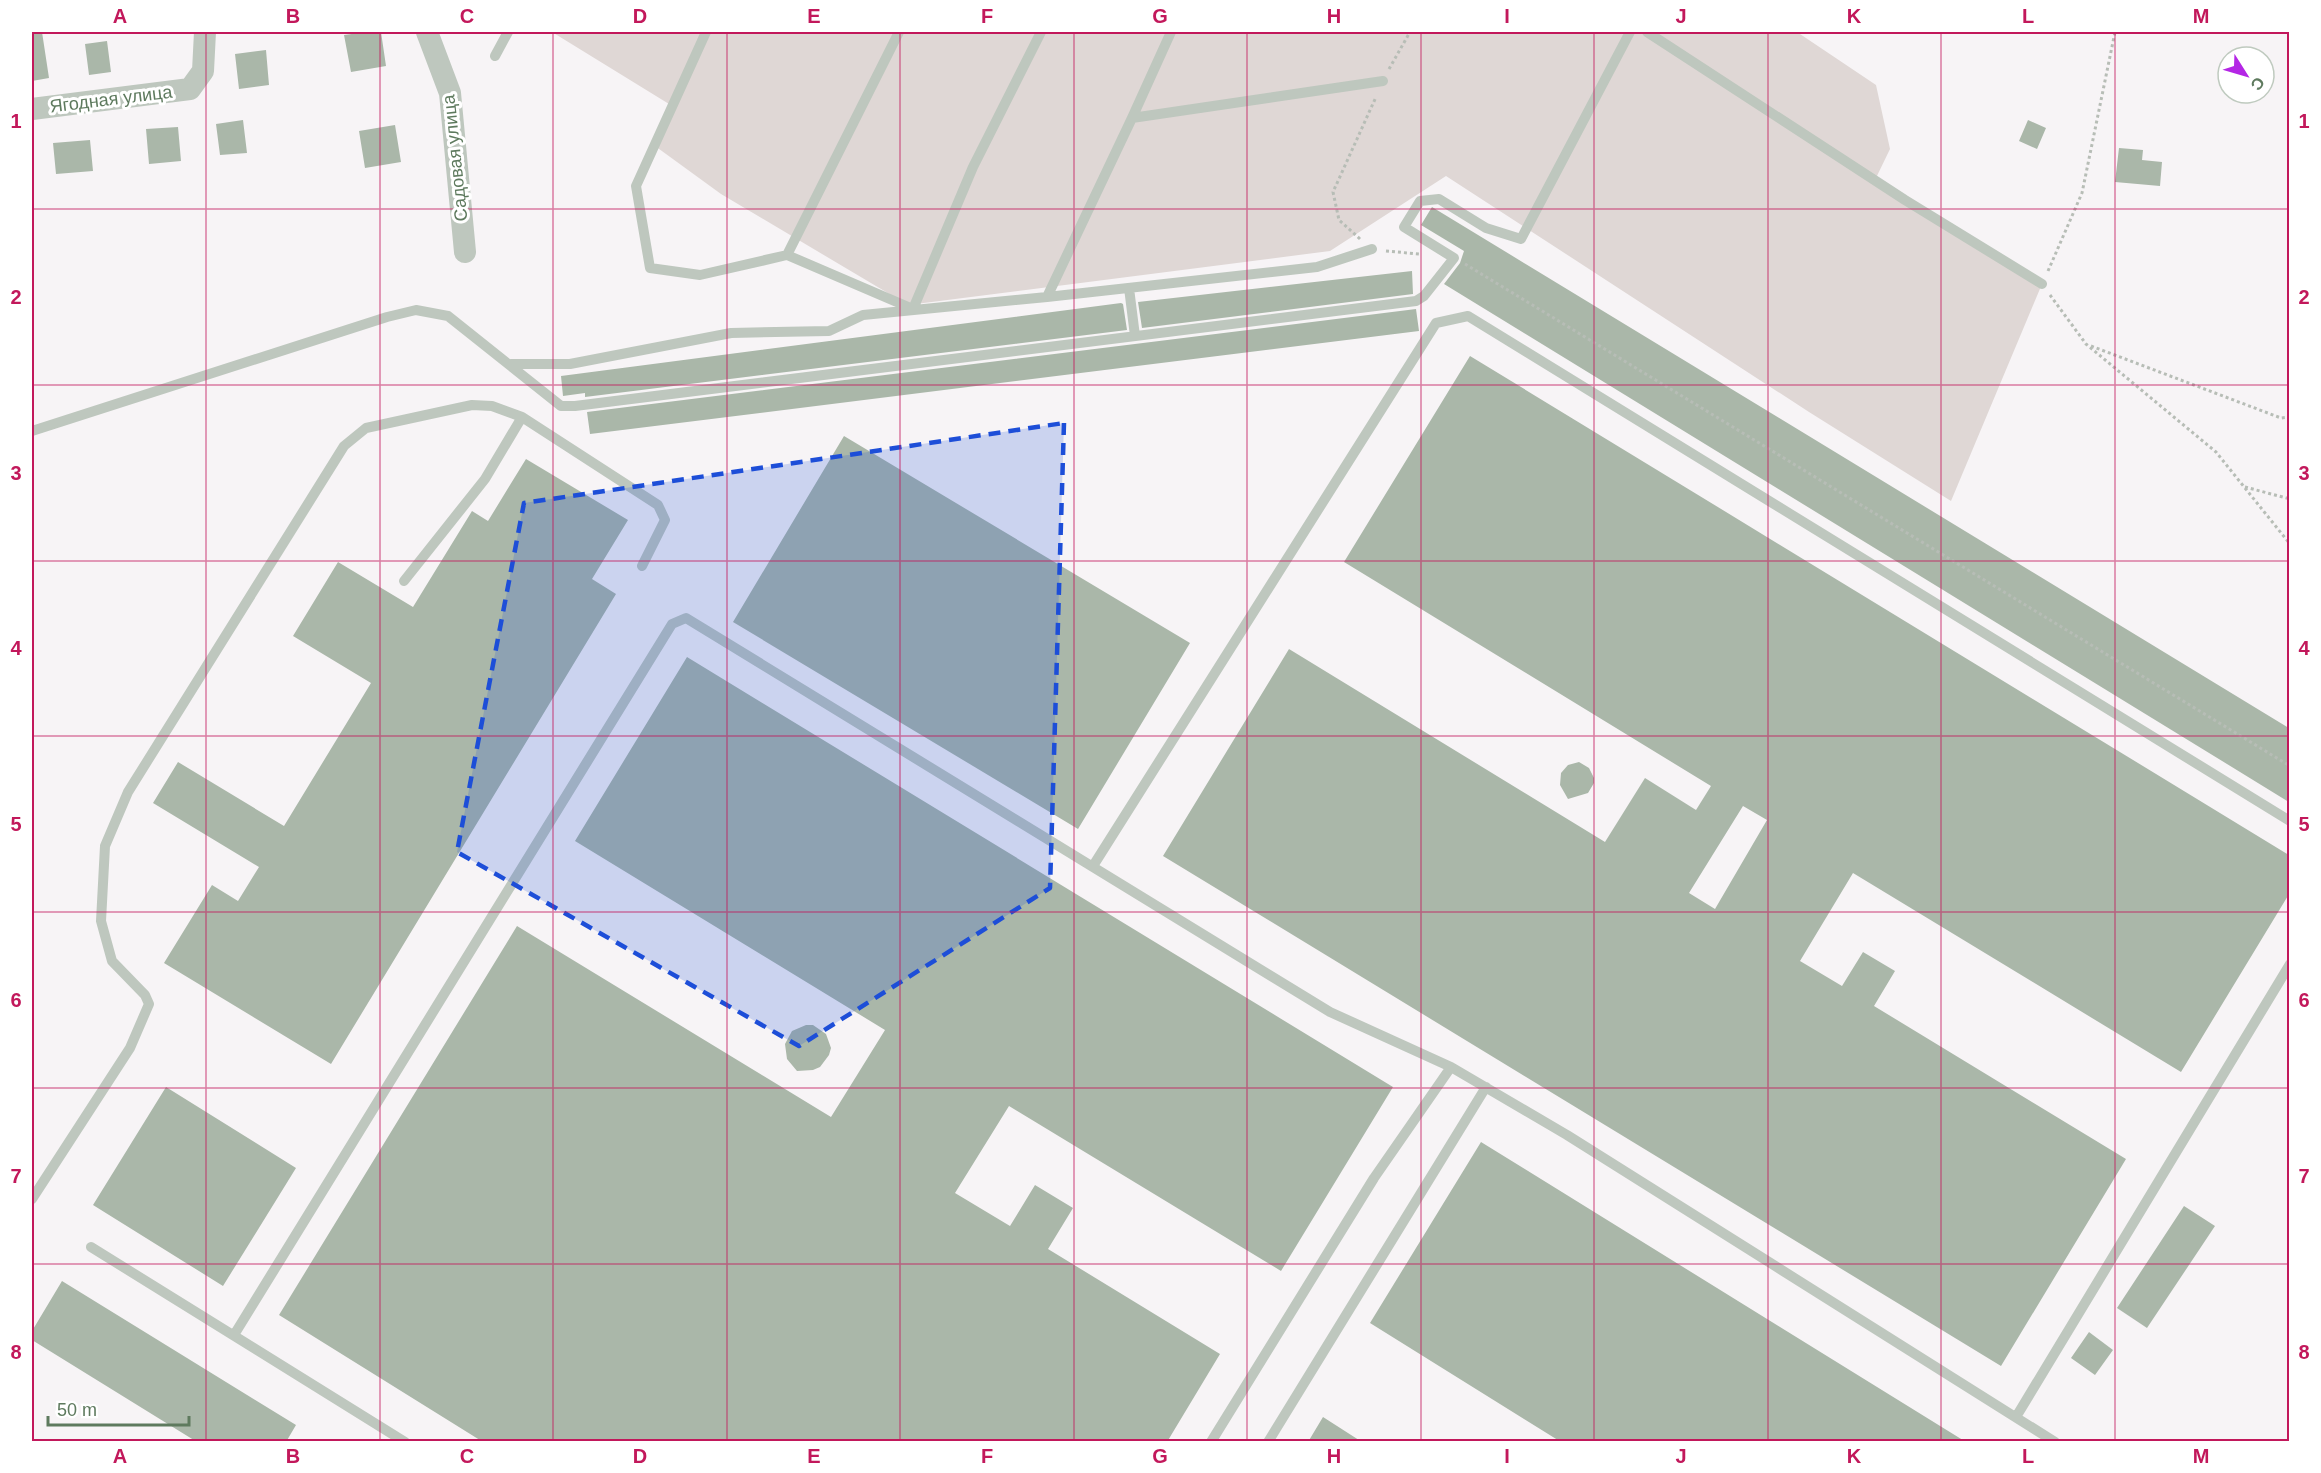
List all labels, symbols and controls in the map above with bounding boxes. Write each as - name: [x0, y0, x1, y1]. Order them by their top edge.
- text: A: [113, 5, 127, 27]
- text: B: [286, 5, 300, 27]
- text: C: [460, 5, 474, 27]
- text: D: [633, 5, 647, 27]
- text: E: [807, 5, 821, 27]
- text: F: [981, 5, 993, 27]
- text: G: [1152, 5, 1168, 27]
- text: H: [1327, 5, 1341, 27]
- text: I: [1504, 5, 1510, 27]
- text: J: [1675, 5, 1687, 27]
- text: K: [1847, 5, 1862, 27]
- text: L: [2022, 5, 2034, 27]
- text: M: [2193, 5, 2209, 27]
- north arrow: [2216, 45, 2276, 105]
- text: С: [2247, 74, 2268, 94]
- street label: Ягодная улица: [49, 81, 174, 116]
- street label: Садовая улица: [438, 93, 472, 222]
- text: 1: [10, 110, 22, 132]
- text: 1: [2298, 110, 2310, 132]
- text: 2: [10, 286, 22, 308]
- text: 2: [2298, 286, 2310, 308]
- text: 3: [10, 462, 22, 484]
- text: 3: [2298, 462, 2310, 484]
- text: 4: [10, 637, 22, 659]
- text: 4: [2298, 637, 2310, 659]
- text: 5: [10, 813, 22, 835]
- text: 5: [2298, 813, 2310, 835]
- text: 6: [10, 989, 22, 1011]
- text: 6: [2298, 989, 2310, 1011]
- text: 7: [10, 1165, 22, 1187]
- text: 7: [2298, 1165, 2310, 1187]
- text: 8: [10, 1341, 22, 1363]
- text: 8: [2298, 1341, 2310, 1363]
- scale bar: [48, 1389, 189, 1427]
- text: 50 m: [57, 1400, 97, 1420]
- text: A: [113, 1445, 127, 1467]
- text: B: [286, 1445, 300, 1467]
- text: C: [460, 1445, 474, 1467]
- text: D: [633, 1445, 647, 1467]
- text: E: [807, 1445, 821, 1467]
- text: F: [981, 1445, 993, 1467]
- text: G: [1152, 1445, 1168, 1467]
- text: H: [1327, 1445, 1341, 1467]
- text: I: [1504, 1445, 1510, 1467]
- text: J: [1675, 1445, 1687, 1467]
- text: K: [1847, 1445, 1862, 1467]
- text: L: [2022, 1445, 2034, 1467]
- text: M: [2193, 1445, 2209, 1467]

